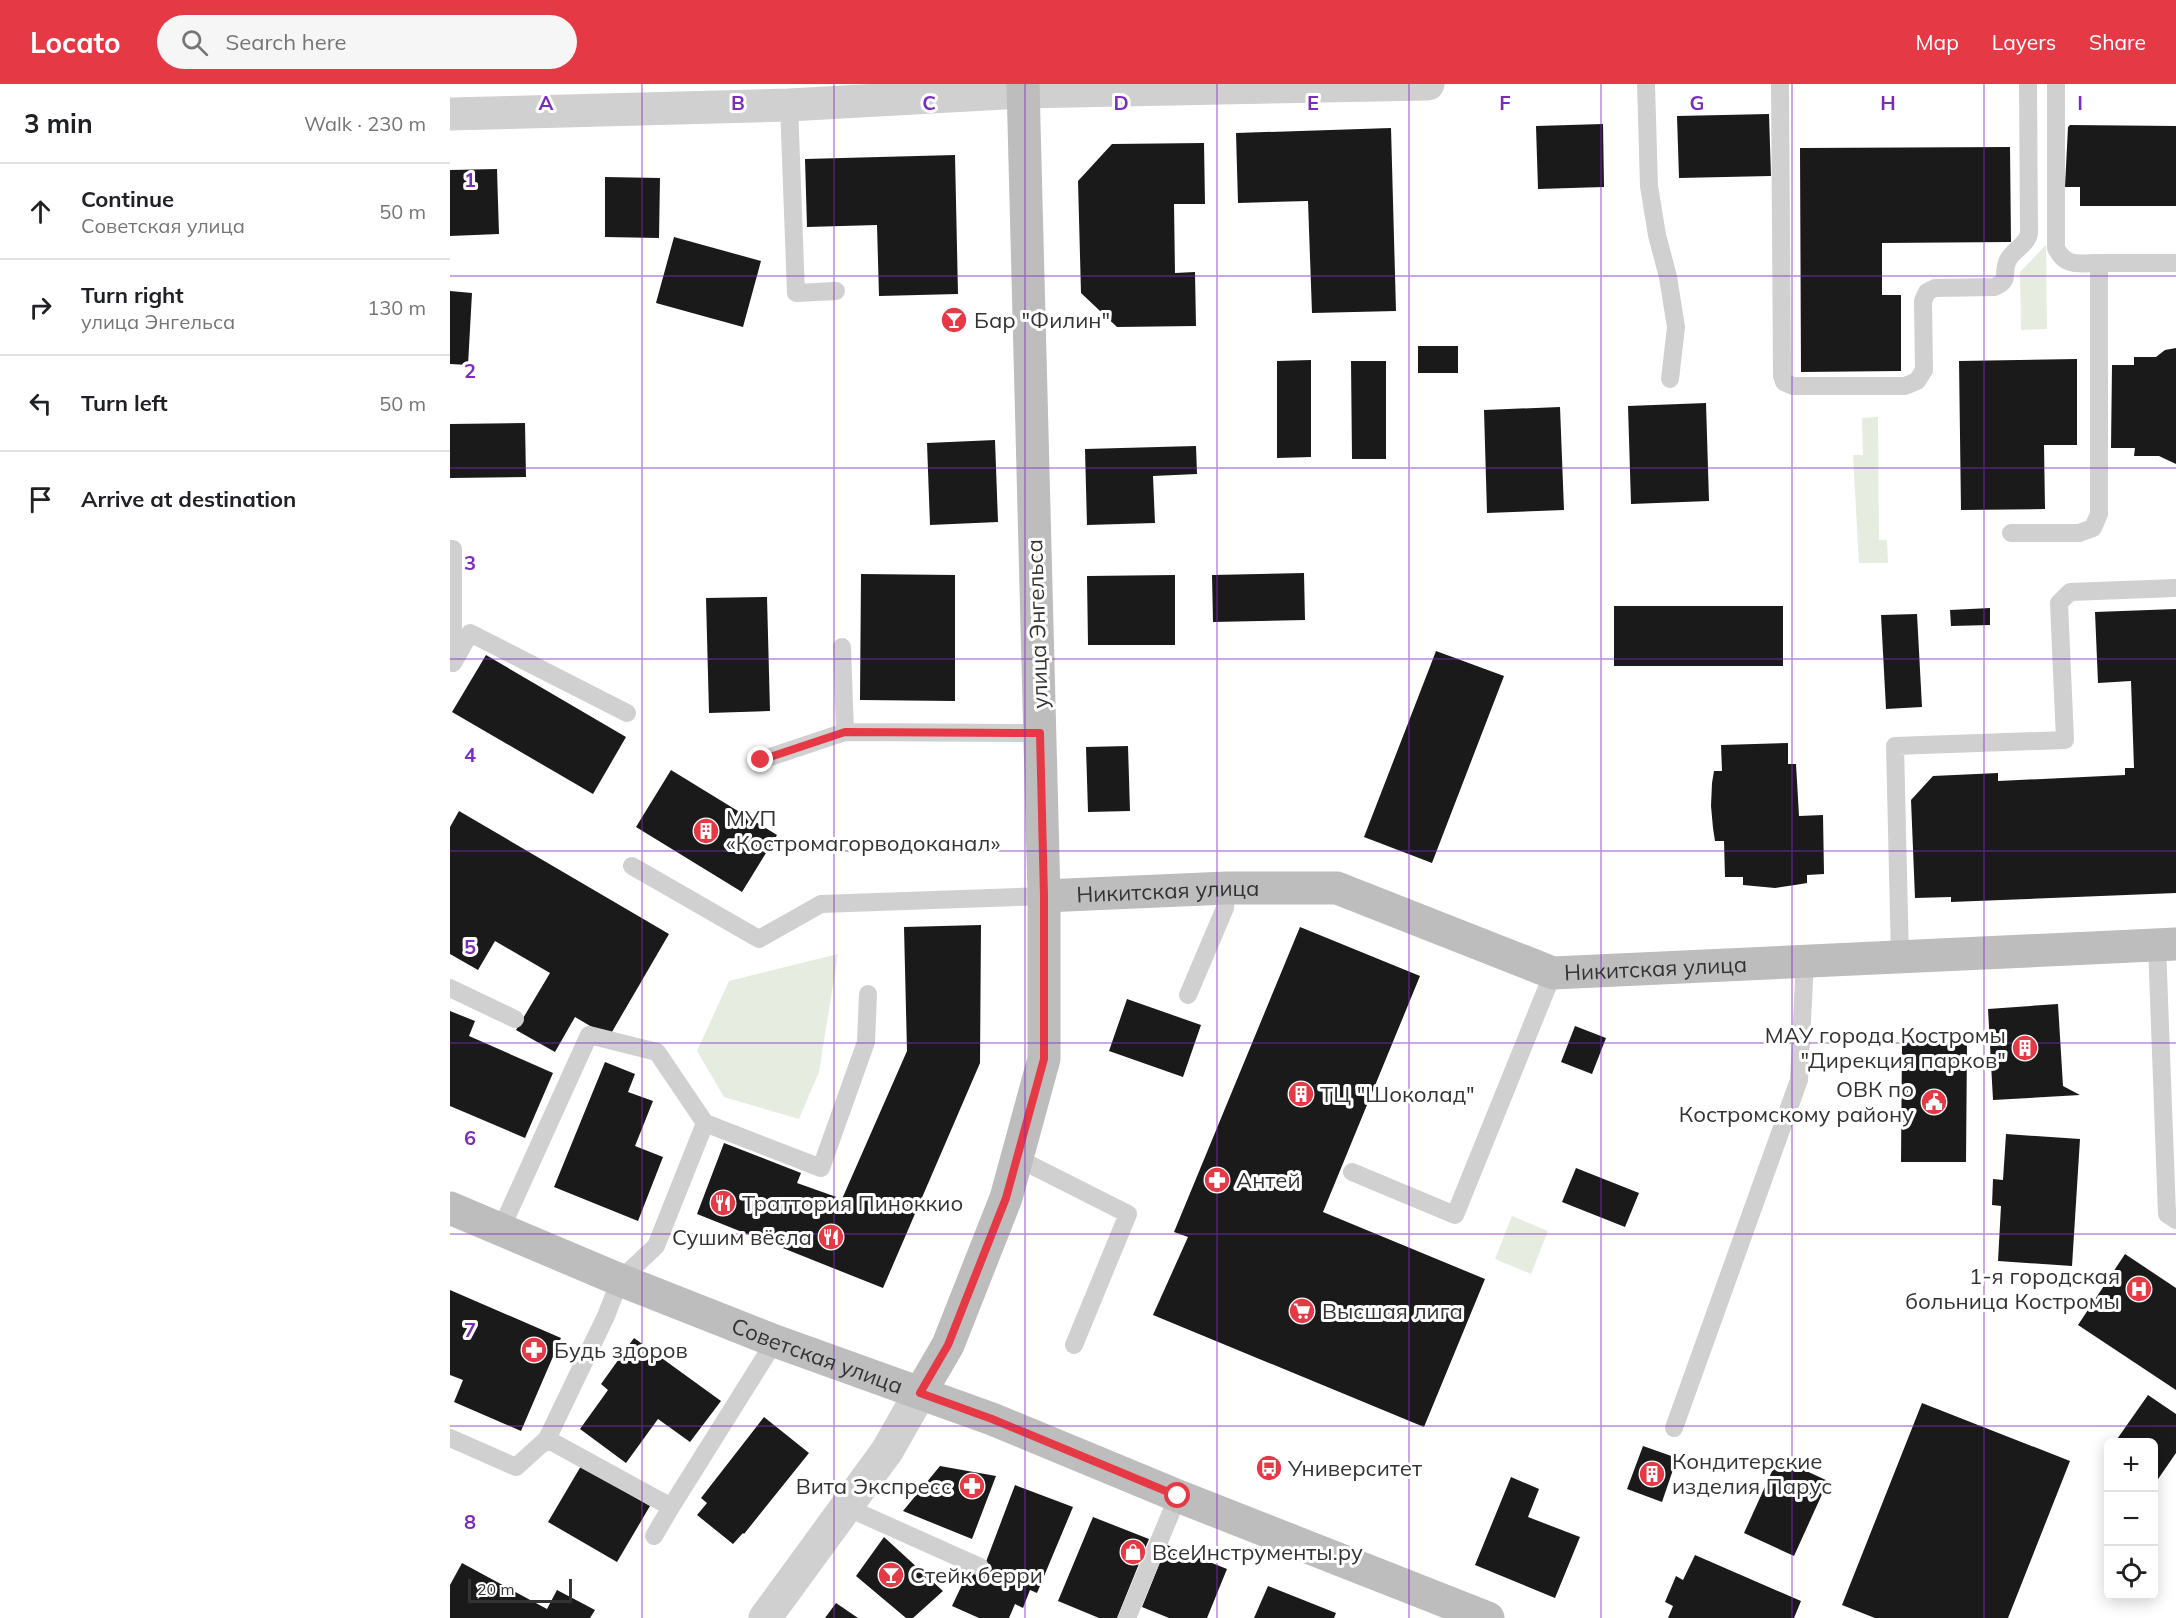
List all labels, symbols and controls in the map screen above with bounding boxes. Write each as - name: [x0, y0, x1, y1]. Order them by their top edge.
- search box: [157, 15, 577, 69]
- text: Locato: [30, 25, 121, 60]
- icon: search: [178, 26, 211, 59]
- text: Search here: [226, 28, 346, 56]
- text: Map: [1916, 29, 1959, 55]
- text: Layers: [1992, 29, 2056, 55]
- text: Share: [2089, 29, 2146, 55]
- text: A: [539, 90, 554, 115]
- text: B: [731, 90, 745, 115]
- text: C: [922, 90, 936, 115]
- text: D: [1113, 90, 1129, 115]
- text: E: [1307, 90, 1319, 115]
- text: F: [1499, 90, 1511, 115]
- text: G: [1690, 90, 1704, 115]
- text: H: [1880, 90, 1896, 115]
- text: I: [2077, 90, 2083, 115]
- text: 3 min: [24, 107, 93, 140]
- text: Walk · 230 m: [304, 111, 426, 136]
- text: 1: [464, 167, 476, 192]
- text: Continue: [81, 185, 174, 213]
- icon: ahead: [24, 195, 57, 228]
- text: 50 m: [379, 199, 426, 224]
- text: Советская улица: [81, 213, 245, 238]
- text: Turn right: [81, 281, 184, 309]
- icon: right: [24, 291, 57, 324]
- text: 130 m: [367, 295, 426, 320]
- bar icon: Бар "Филин": [939, 305, 969, 335]
- place label: Бар "Филин": [974, 306, 1110, 334]
- text: улица Энгельса: [81, 309, 235, 334]
- text: 2: [464, 358, 476, 383]
- icon: left: [24, 387, 57, 420]
- text: Turn left: [81, 389, 168, 417]
- text: 50 m: [379, 391, 426, 416]
- icon: arrive: [24, 483, 57, 516]
- text: Arrive at destination: [81, 485, 296, 513]
- street label: улица Энгельса: [1020, 539, 1054, 709]
- text: 3: [464, 550, 476, 575]
- text: 4: [464, 742, 476, 767]
- route end: [747, 746, 773, 772]
- place label: МУП «Костромагорводоканал»: [726, 804, 1000, 857]
- building icon: МУП «Костромагорводоканал»: [691, 816, 721, 846]
- street label: Никитская улица: [1076, 874, 1259, 909]
- text: 5: [464, 934, 476, 959]
- street label: Никитская улица: [1563, 950, 1748, 986]
- place label: МАУ города Костромы "Дирекция парков": [1765, 1021, 2006, 1074]
- building icon: МАУ города Костромы "Дирекция парков": [2010, 1033, 2040, 1063]
- place label: ОВК по Костромскому району: [1679, 1075, 1914, 1128]
- building icon: ТЦ "Шоколад": [1286, 1079, 1316, 1109]
- place label: ТЦ "Шоколад": [1320, 1080, 1475, 1108]
- public building icon: ОВК по Костромскому району: [1919, 1087, 1949, 1117]
- text: 6: [464, 1125, 476, 1150]
- pharmacy icon: Антей: [1202, 1165, 1232, 1195]
- place label: Антей: [1236, 1166, 1301, 1194]
- restaurant icon: Траттория Пиноккио: [708, 1188, 738, 1218]
- place label: Траттория Пиноккио: [742, 1189, 963, 1217]
- restaurant icon: Сушим вёсла: [816, 1222, 846, 1252]
- place label: Сушим вёсла: [672, 1223, 812, 1251]
- place label: 1-я городская больница Костромы: [1905, 1262, 2120, 1315]
- hospital icon: 1-я городская больница Костромы: [2124, 1274, 2154, 1304]
- supermarket icon: Высшая лига: [1287, 1296, 1317, 1326]
- place label: Высшая лига: [1322, 1297, 1463, 1325]
- street label: Советская улица: [728, 1311, 907, 1400]
- text: 7: [464, 1317, 476, 1342]
- pharmacy icon: Будь здоров: [519, 1335, 549, 1365]
- place label: Будь здоров: [554, 1336, 688, 1364]
- map controls: [2104, 1438, 2158, 1600]
- button: +: [2104, 1438, 2158, 1492]
- place label: Кондитерские изделия Парус: [1672, 1447, 1832, 1500]
- bus stop icon: Университет: [1254, 1453, 1284, 1483]
- place label: Университет: [1287, 1454, 1422, 1482]
- building icon: Кондитерские изделия Парус: [1637, 1459, 1667, 1489]
- pharmacy icon: Вита Экспресс: [957, 1471, 987, 1501]
- place label: Вита Экспресс: [796, 1472, 952, 1500]
- route start: [1164, 1482, 1190, 1508]
- button: −: [2104, 1492, 2158, 1546]
- text: 8: [464, 1509, 476, 1534]
- shop icon: ВсеИнструменты.ру: [1118, 1537, 1148, 1567]
- place label: ВсеИнструменты.ру: [1152, 1538, 1363, 1566]
- button: locate: [2104, 1546, 2158, 1600]
- bar icon: Стейк берри: [876, 1560, 906, 1590]
- place label: Стейк берри: [910, 1561, 1043, 1589]
- scale bar: [468, 1576, 572, 1604]
- text: 20 m: [477, 1579, 514, 1599]

